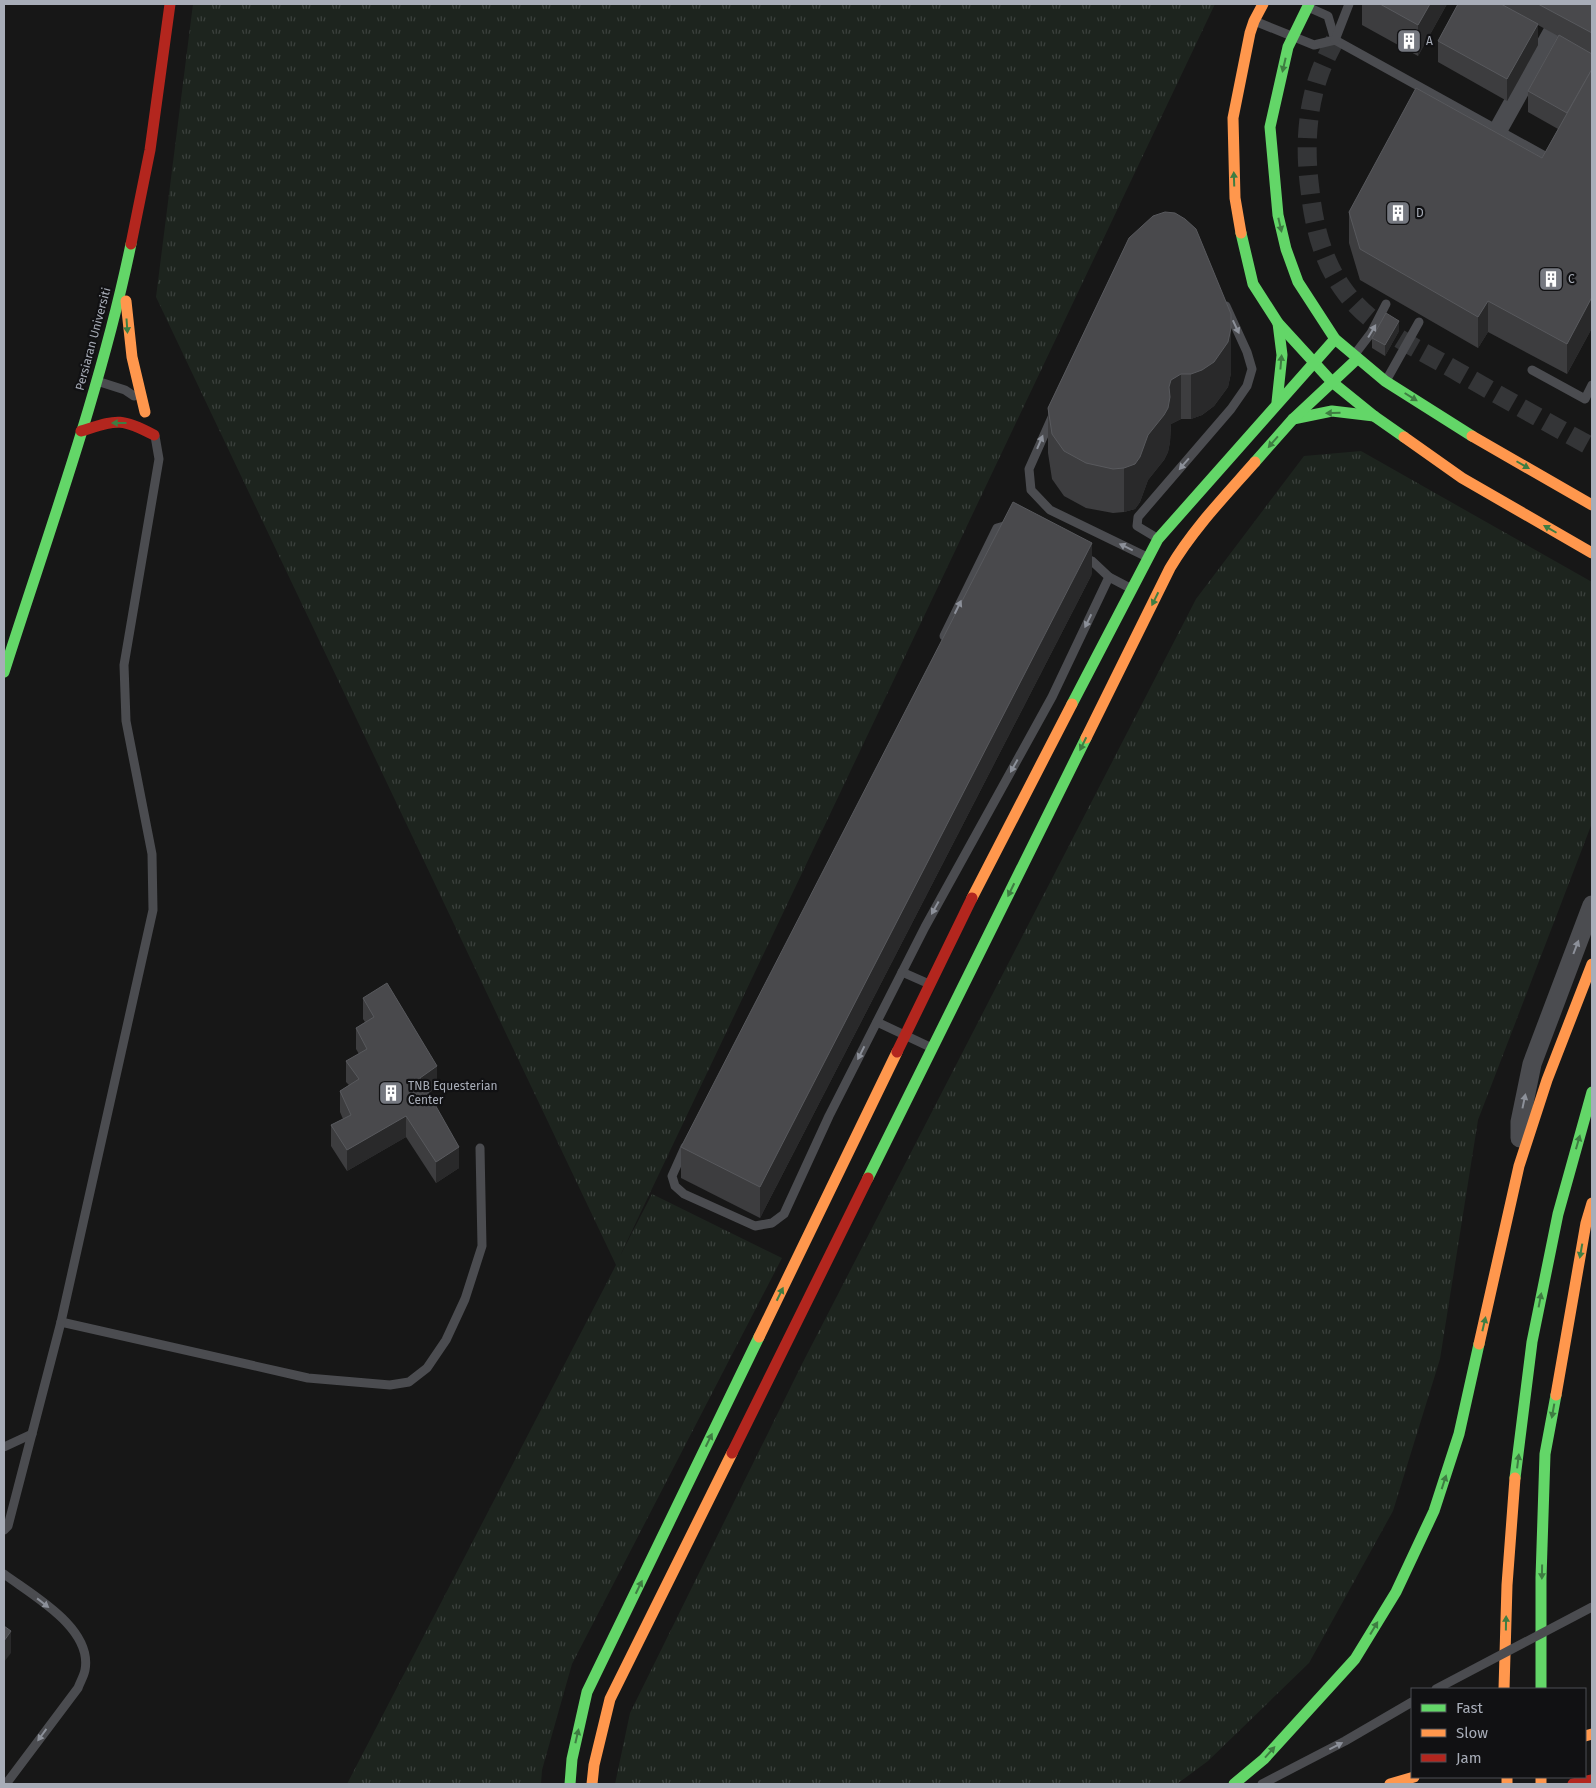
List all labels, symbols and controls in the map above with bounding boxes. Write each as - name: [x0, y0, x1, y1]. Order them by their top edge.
- building icon: A: [1396, 28, 1422, 54]
- place label: A: [1426, 34, 1433, 48]
- one-way arrow: [1280, 57, 1288, 73]
- one-way arrow: [1230, 171, 1238, 187]
- building icon: D: [1385, 200, 1411, 226]
- place label: D: [1416, 206, 1424, 220]
- one-way arrow: [1276, 218, 1284, 233]
- building icon: C: [1538, 266, 1564, 292]
- place label: C: [1568, 272, 1575, 286]
- street label: Persiaran Universiti: [73, 286, 113, 392]
- one-way arrow: [124, 318, 132, 334]
- one-way arrow: [1232, 320, 1240, 334]
- one-way arrow: [1367, 325, 1376, 338]
- one-way arrow: [1278, 354, 1286, 370]
- one-way arrow: [1404, 393, 1417, 402]
- one-way arrow: [1325, 409, 1341, 417]
- one-way arrow: [110, 419, 126, 427]
- one-way arrow: [1036, 435, 1044, 449]
- one-way arrow: [1267, 435, 1279, 447]
- one-way arrow: [1179, 457, 1190, 470]
- one-way arrow: [1515, 461, 1530, 469]
- one-way arrow: [1544, 524, 1557, 533]
- one-way arrow: [1119, 543, 1134, 551]
- one-way arrow: [1151, 592, 1159, 606]
- one-way arrow: [955, 600, 963, 614]
- one-way arrow: [1084, 614, 1092, 628]
- one-way arrow: [1079, 737, 1087, 751]
- one-way arrow: [1010, 758, 1018, 773]
- one-way arrow: [1007, 883, 1015, 897]
- one-way arrow: [931, 901, 940, 915]
- one-way arrow: [1572, 939, 1580, 954]
- one-way arrow: [857, 1046, 865, 1060]
- place label: TNB Equesterian Center: [408, 1079, 498, 1107]
- building icon: TNB Equesterian Center: [378, 1080, 404, 1106]
- one-way arrow: [1521, 1092, 1529, 1108]
- one-way arrow: [1574, 1135, 1582, 1150]
- one-way arrow: [1577, 1243, 1585, 1259]
- one-way arrow: [776, 1287, 784, 1301]
- one-way arrow: [1536, 1293, 1544, 1308]
- one-way arrow: [1480, 1317, 1488, 1332]
- one-way arrow: [1548, 1403, 1556, 1419]
- one-way arrow: [706, 1433, 714, 1447]
- one-way arrow: [1514, 1453, 1522, 1469]
- one-way arrow: [1440, 1474, 1448, 1489]
- one-way arrow: [1537, 1565, 1545, 1581]
- one-way arrow: [634, 1579, 643, 1594]
- one-way arrow: [36, 1598, 50, 1608]
- one-way arrow: [1502, 1615, 1510, 1631]
- one-way arrow: [1369, 1621, 1378, 1634]
- legend: [1411, 1688, 1586, 1778]
- text: Fast: [1456, 1699, 1483, 1717]
- text: Slow: [1456, 1724, 1488, 1742]
- one-way arrow: [37, 1728, 47, 1742]
- one-way arrow: [573, 1729, 581, 1744]
- one-way arrow: [1329, 1742, 1344, 1750]
- one-way arrow: [1264, 1747, 1276, 1759]
- text: Jam: [1456, 1749, 1482, 1767]

